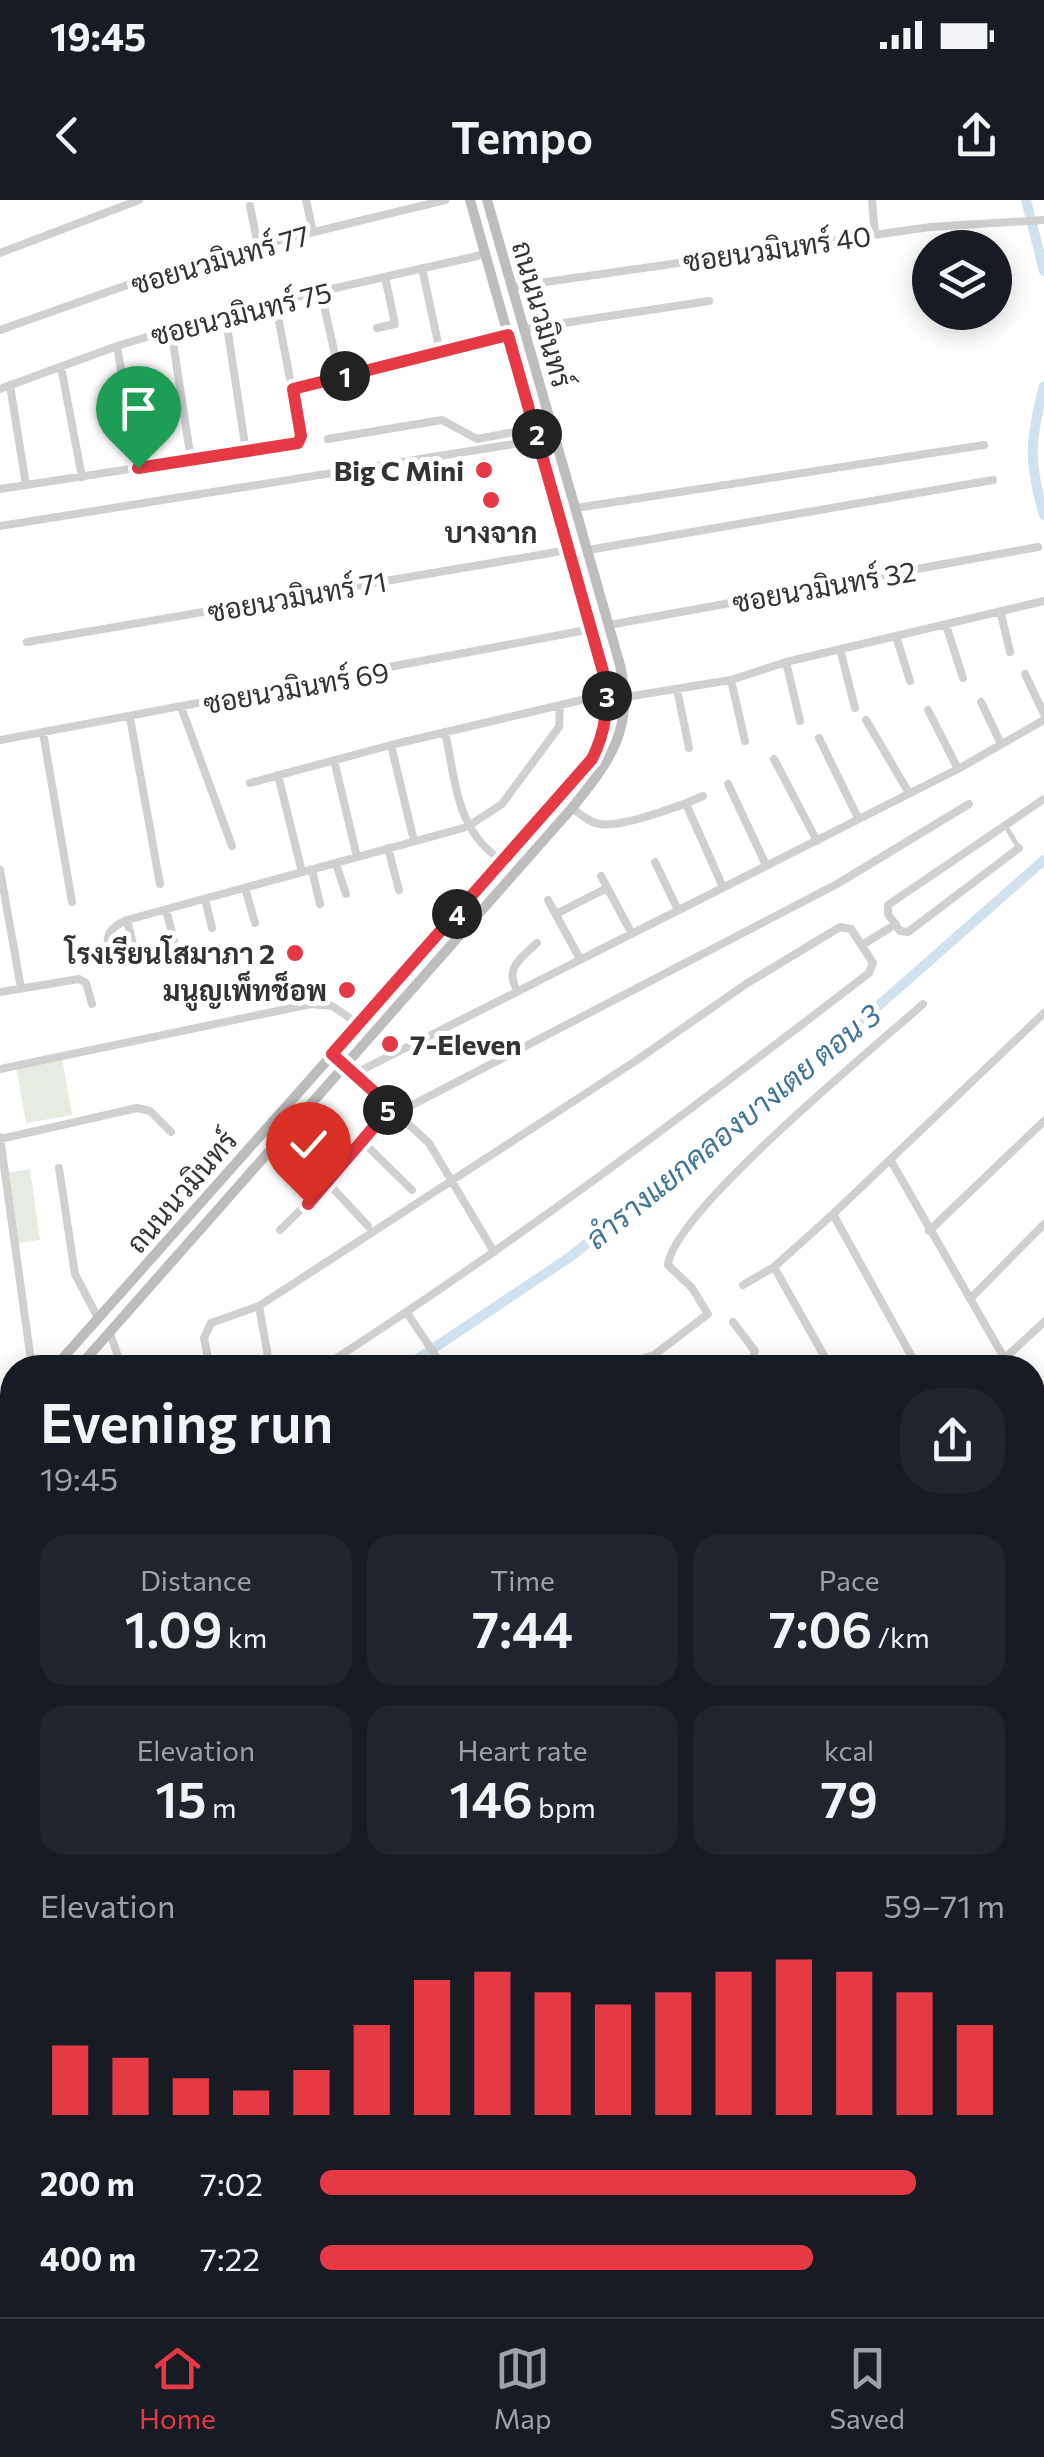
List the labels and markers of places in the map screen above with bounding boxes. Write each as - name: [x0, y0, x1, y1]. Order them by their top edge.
- pin: 1: [320, 351, 370, 401]
- pin: [96, 366, 181, 469]
- pin: 2: [512, 409, 562, 459]
- place label: Big C Mini: [334, 453, 464, 487]
- marker: Big C Mini: [473, 459, 495, 481]
- marker: บางจาก: [480, 489, 502, 511]
- place label: บางจาก: [445, 515, 538, 549]
- pin: 3: [582, 671, 632, 721]
- pin: 4: [432, 889, 482, 939]
- place label: โรงเรียนโสมาภา 2: [63, 935, 275, 970]
- marker: โรงเรียนโสมาภา 2: [284, 942, 306, 964]
- place label: มนูญเพ็ทช็อพ: [163, 971, 327, 1011]
- marker: มนูญเพ็ทช็อพ: [336, 979, 358, 1001]
- place label: 7-Eleven: [410, 1027, 521, 1061]
- marker: 7-Eleven: [379, 1033, 401, 1055]
- pin: 5: [363, 1085, 413, 1135]
- pin: [266, 1102, 351, 1205]

